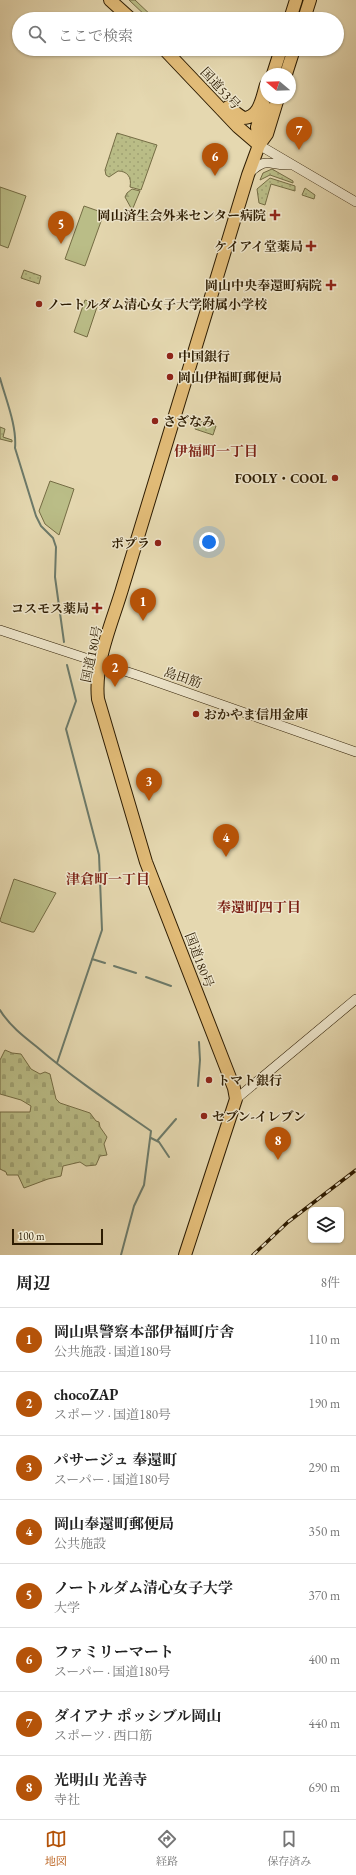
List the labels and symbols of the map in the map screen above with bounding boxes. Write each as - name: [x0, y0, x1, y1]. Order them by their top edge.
- street label: 国道53号: [197, 64, 244, 113]
- north arrow: [260, 68, 296, 104]
- pin: 7: [286, 117, 312, 150]
- pin: 6: [202, 143, 228, 176]
- place label: 岡山済生会外来センター病院: [98, 207, 266, 224]
- marker: 岡山済生会外来センター病院: [269, 209, 281, 221]
- pin: 5: [48, 211, 74, 244]
- place label: ケイアイ堂薬局: [214, 238, 303, 255]
- marker: ケイアイ堂薬局: [306, 241, 316, 251]
- place label: 岡山中央奉還町病院: [205, 277, 322, 294]
- marker: 岡山中央奉還町病院: [325, 279, 337, 291]
- place label: ノートルダム清心女子大学附属小学校: [47, 296, 268, 313]
- marker: ノートルダム清心女子大学附属小学校: [34, 299, 44, 309]
- place label: 中国銀行: [178, 348, 230, 365]
- marker: 中国銀行: [165, 351, 175, 361]
- place label: 岡山伊福町郵便局: [178, 369, 282, 386]
- marker: 岡山伊福町郵便局: [165, 372, 175, 382]
- place label: さざなみ: [163, 413, 215, 430]
- marker: さざなみ: [150, 416, 160, 426]
- district label: 伊福町一丁目: [174, 442, 258, 460]
- place label: FOOLY・COOL: [235, 470, 327, 487]
- marker: FOOLY・COOL: [330, 473, 340, 483]
- your location: [199, 532, 219, 552]
- place label: ポプラ: [111, 535, 150, 552]
- marker: ポプラ: [153, 538, 163, 548]
- pin: 1: [130, 588, 156, 621]
- place label: コスモス薬局: [11, 600, 89, 617]
- marker: コスモス薬局: [92, 603, 102, 613]
- street label: 国道180号: [77, 624, 106, 684]
- pin: 2: [102, 654, 128, 687]
- street label: 島田筋: [162, 663, 204, 692]
- place label: おかやま信用金庫: [204, 706, 308, 723]
- marker: おかやま信用金庫: [191, 709, 201, 719]
- pin: 3: [136, 768, 162, 801]
- pin: 4: [213, 824, 239, 857]
- district label: 津倉町一丁目: [66, 870, 150, 888]
- district label: 奉還町四丁目: [217, 898, 301, 916]
- street label: 国道180号: [181, 930, 218, 990]
- place label: トマト銀行: [217, 1072, 282, 1089]
- marker: トマト銀行: [204, 1075, 214, 1085]
- place label: セブン-イレブン: [212, 1108, 306, 1125]
- marker: セブン-イレブン: [199, 1111, 209, 1121]
- pin: 8: [265, 1127, 291, 1160]
- scale bar: [12, 1227, 103, 1246]

